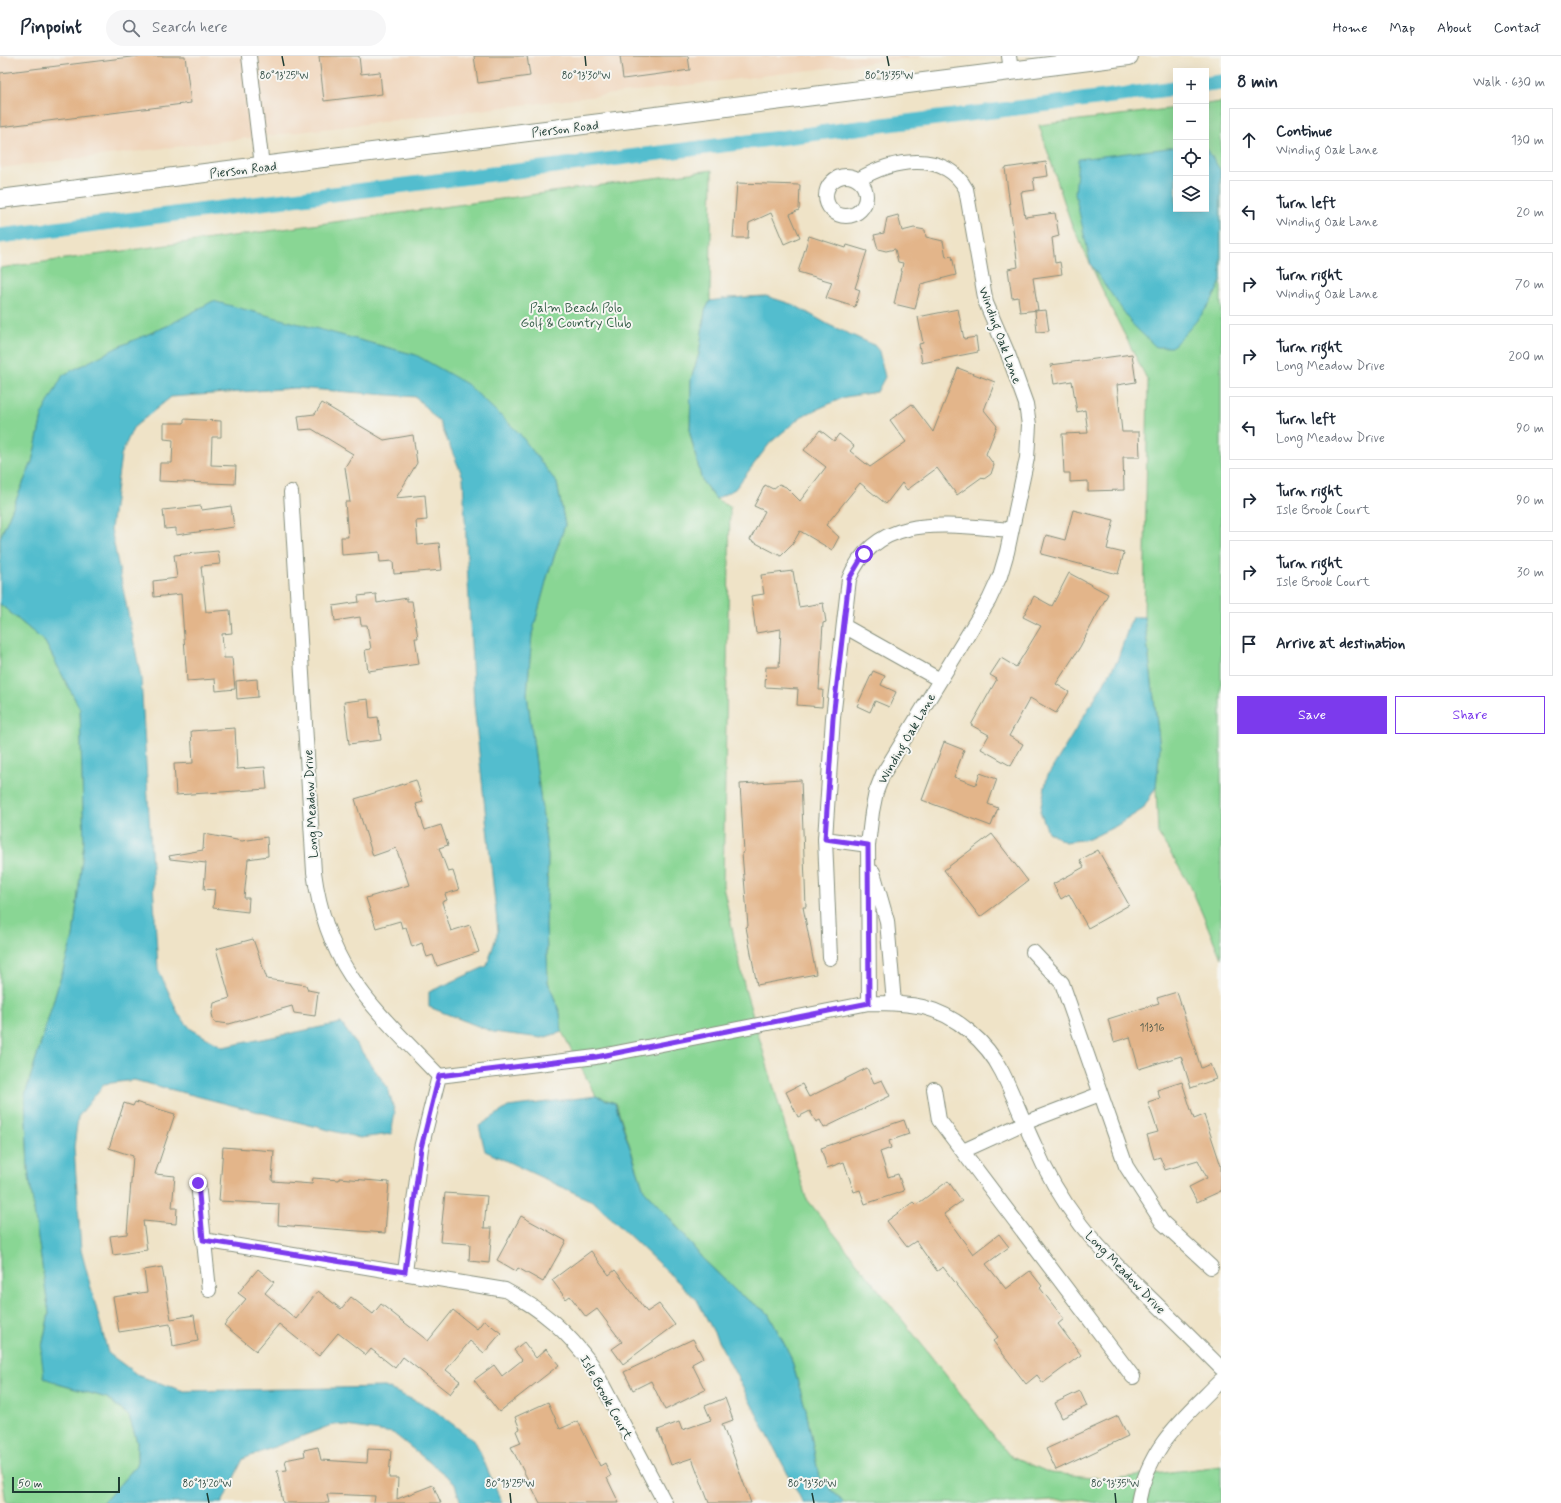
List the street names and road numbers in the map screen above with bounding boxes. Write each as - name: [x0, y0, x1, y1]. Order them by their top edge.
- street label: Pierson Road: [530, 117, 600, 142]
- street label: Pierson Road: [208, 158, 278, 183]
- street label: Winding Oak Lane: [972, 285, 1025, 387]
- street label: Winding Oak Lane: [874, 690, 942, 788]
- street label: Long Meadow Drive: [300, 749, 324, 859]
- street label: Long Meadow Drive: [1080, 1228, 1169, 1319]
- street label: Isle Brook Court: [575, 1353, 636, 1443]

